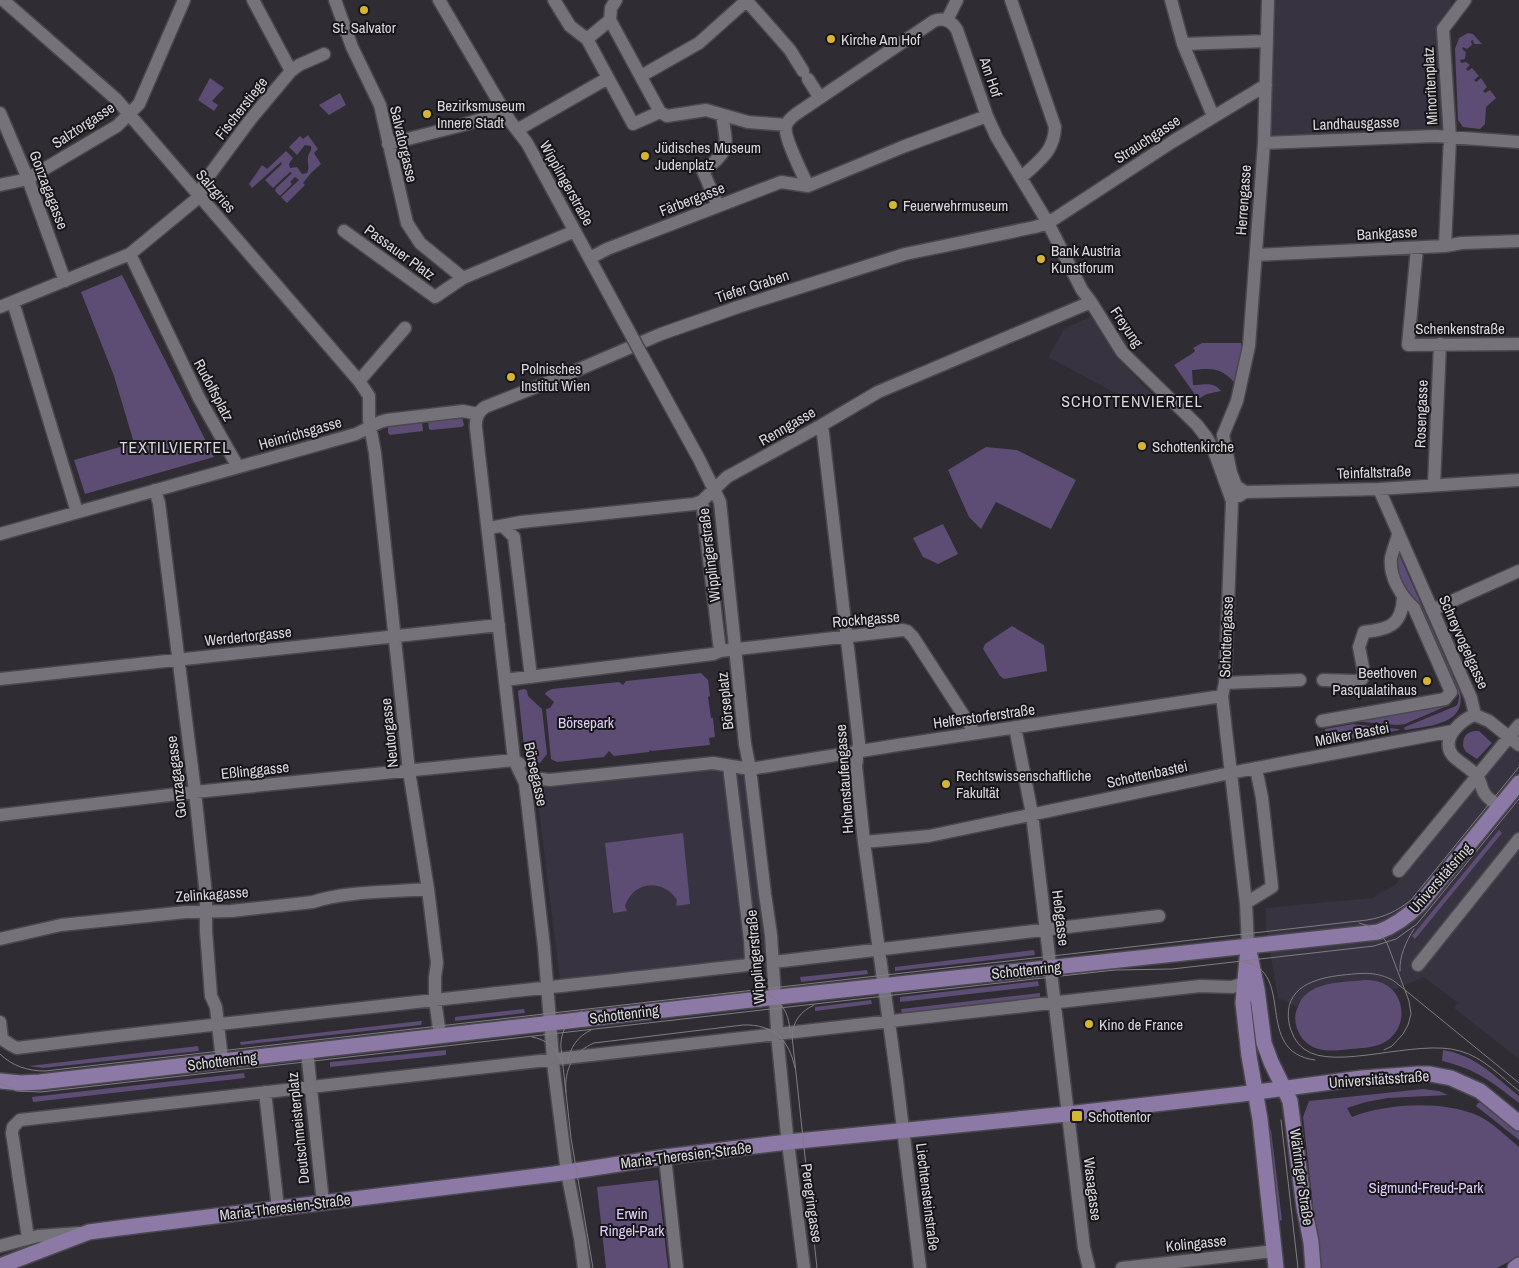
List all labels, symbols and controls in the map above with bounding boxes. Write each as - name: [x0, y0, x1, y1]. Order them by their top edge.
- marker: St. Salvator: [358, 4, 370, 16]
- place label: St. Salvator: [332, 17, 396, 38]
- place label: Kirche Am Hof: [841, 29, 921, 50]
- marker: Kirche Am Hof: [825, 33, 837, 45]
- street label: Minoritenplatz: [1417, 47, 1443, 125]
- street label: Am Hof: [974, 53, 1008, 100]
- street label: Fischerstiege: [210, 72, 272, 144]
- place label: Bezirksmuseum Innere Stadt: [437, 95, 525, 133]
- street label: Salztorgasse: [47, 97, 119, 153]
- street label: Salvatorgasse: [385, 104, 423, 184]
- marker: Bezirksmuseum Innere Stadt: [421, 108, 433, 120]
- street label: Strauchgasse: [1110, 110, 1184, 168]
- street label: Landhausgasse: [1312, 111, 1400, 135]
- street label: Wipplingerstraße: [535, 137, 599, 229]
- place label: Jüdisches Museum Judenplatz: [655, 137, 761, 175]
- street label: Gonzagagasse: [24, 148, 74, 233]
- marker: Jüdisches Museum Judenplatz: [639, 150, 651, 162]
- street label: Herrengasse: [1230, 164, 1256, 236]
- street label: Salzgries: [191, 165, 241, 217]
- street label: Färbergasse: [656, 177, 728, 221]
- place label: Feuerwehrmuseum: [903, 195, 1008, 216]
- marker: Feuerwehrmuseum: [887, 199, 899, 211]
- street label: Passauer Platz: [360, 219, 440, 285]
- street label: Bankgasse: [1356, 221, 1418, 245]
- place label: Bank Austria Kunstforum: [1051, 240, 1121, 278]
- marker: Bank Austria Kunstforum: [1035, 253, 1047, 265]
- street label: Tiefer Graben: [712, 264, 792, 308]
- street label: Freyung: [1106, 302, 1148, 352]
- street label: Schenkenstraße: [1415, 318, 1505, 339]
- street label: Rudolfsplatz: [189, 355, 239, 425]
- place label: Polnisches Institut Wien: [521, 358, 590, 396]
- marker: Polnisches Institut Wien: [505, 371, 517, 383]
- street label: Rosengasse: [1409, 379, 1433, 449]
- district label: SCHOTTENVIERTEL: [1061, 390, 1203, 412]
- street label: Renngasse: [755, 401, 819, 451]
- street label: Heinrichsgasse: [256, 411, 344, 455]
- district label: TEXTILVIERTEL: [120, 436, 230, 458]
- place label: Schottenkirche: [1152, 436, 1234, 457]
- marker: Schottenkirche: [1136, 440, 1148, 452]
- street label: Teinfaltstraße: [1336, 460, 1412, 484]
- street label: Wipplingerstraße: [693, 507, 725, 603]
- street label: Schreyvogelgasse: [1434, 592, 1494, 692]
- street label: Schottengasse: [1214, 596, 1238, 678]
- street label: Rockhgasse: [831, 606, 901, 632]
- street label: Werdertorgasse: [203, 621, 293, 651]
- place label: Beethoven Pasqualatihaus: [1332, 662, 1417, 700]
- street label: Börseplatz: [712, 671, 738, 731]
- marker: Beethoven Pasqualatihaus: [1421, 675, 1433, 687]
- street label: Neutorgasse: [375, 697, 403, 769]
- street label: Helferstorferstraße: [932, 698, 1036, 734]
- park label: Börsepark: [558, 712, 615, 733]
- street label: Mölker Bastei: [1313, 717, 1391, 751]
- street label: Hohenstaufengasse: [830, 724, 858, 834]
- street label: Gonzagagasse: [161, 735, 191, 819]
- street label: Börsegasse: [519, 740, 553, 808]
- street label: Schottenbastei: [1105, 755, 1189, 793]
- street label: Eßlinggasse: [220, 756, 290, 784]
- place label: Rechtswissenschaftliche Fakultät: [956, 765, 1092, 803]
- marker: Rechtswissenschaftliche Fakultät: [940, 778, 952, 790]
- street label: Universitätsring: [1404, 838, 1477, 918]
- street label: Zelinkagasse: [175, 881, 249, 907]
- street label: Heßgasse: [1047, 889, 1075, 947]
- street label: Wipplingerstraße: [740, 909, 770, 1005]
- street label: Schottenring: [990, 956, 1062, 984]
- street label: Schottenring: [588, 999, 660, 1029]
- place label: Kino de France: [1099, 1014, 1183, 1035]
- marker: Kino de France: [1083, 1018, 1095, 1030]
- street label: Schottenring: [186, 1046, 258, 1076]
- street label: Universitätsstraße: [1328, 1065, 1430, 1093]
- street label: Deutschmeisterplatz: [282, 1071, 314, 1185]
- place label: Schottentor: [1088, 1106, 1151, 1127]
- marker: Schottentor: [1070, 1109, 1084, 1123]
- street label: Währinger Straße: [1285, 1127, 1319, 1227]
- street label: Maria-Theresien-Straße: [619, 1137, 753, 1173]
- street label: Liechtensteinstraße: [911, 1142, 945, 1252]
- street label: Wasagasse: [1079, 1156, 1107, 1222]
- street label: Peregringasse: [796, 1162, 828, 1244]
- park label: Sigmund-Freud-Park: [1369, 1177, 1484, 1198]
- street label: Maria-Theresien-Straße: [218, 1189, 352, 1225]
- park label: Erwin Ringel-Park: [600, 1203, 665, 1241]
- street label: Kolingasse: [1165, 1229, 1228, 1257]

